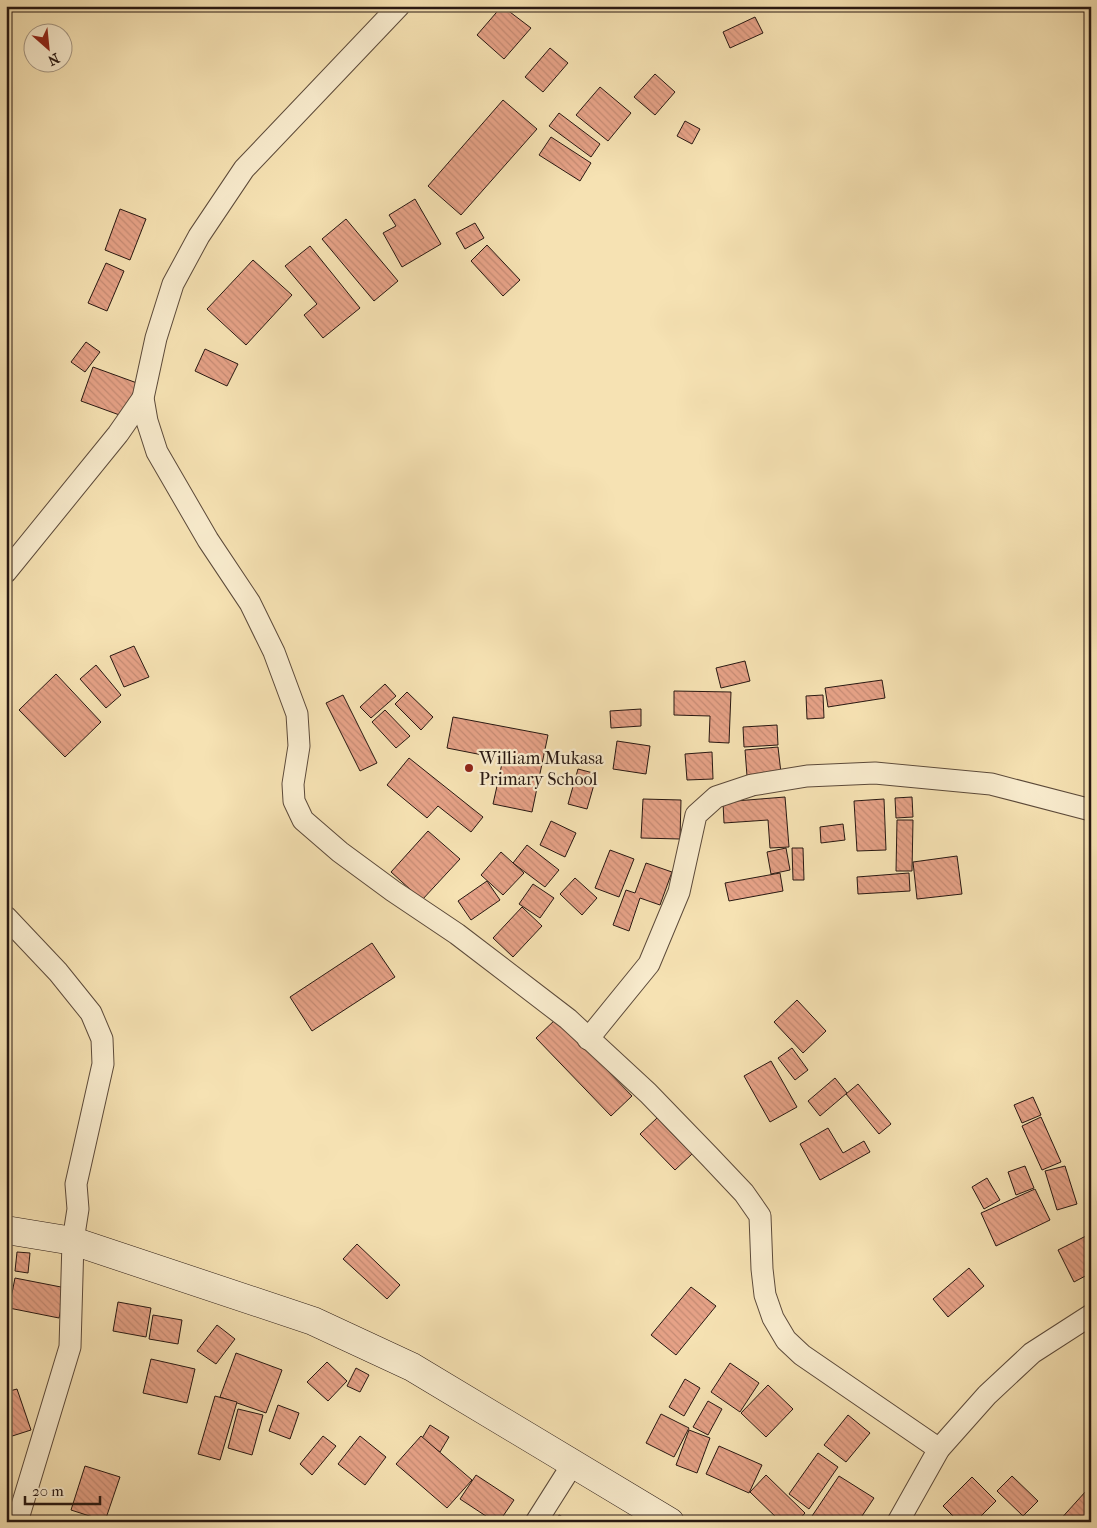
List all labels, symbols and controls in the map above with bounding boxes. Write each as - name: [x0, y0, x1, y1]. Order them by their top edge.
- north arrow: [22, 22, 72, 72]
- text: N: [45, 49, 62, 69]
- place label: William Mukasa Primary School: [478, 748, 604, 790]
- marker: William Mukasa Primary School: [463, 762, 475, 774]
- scale bar: [25, 1473, 100, 1505]
- text: 20 m: [32, 1482, 64, 1500]

